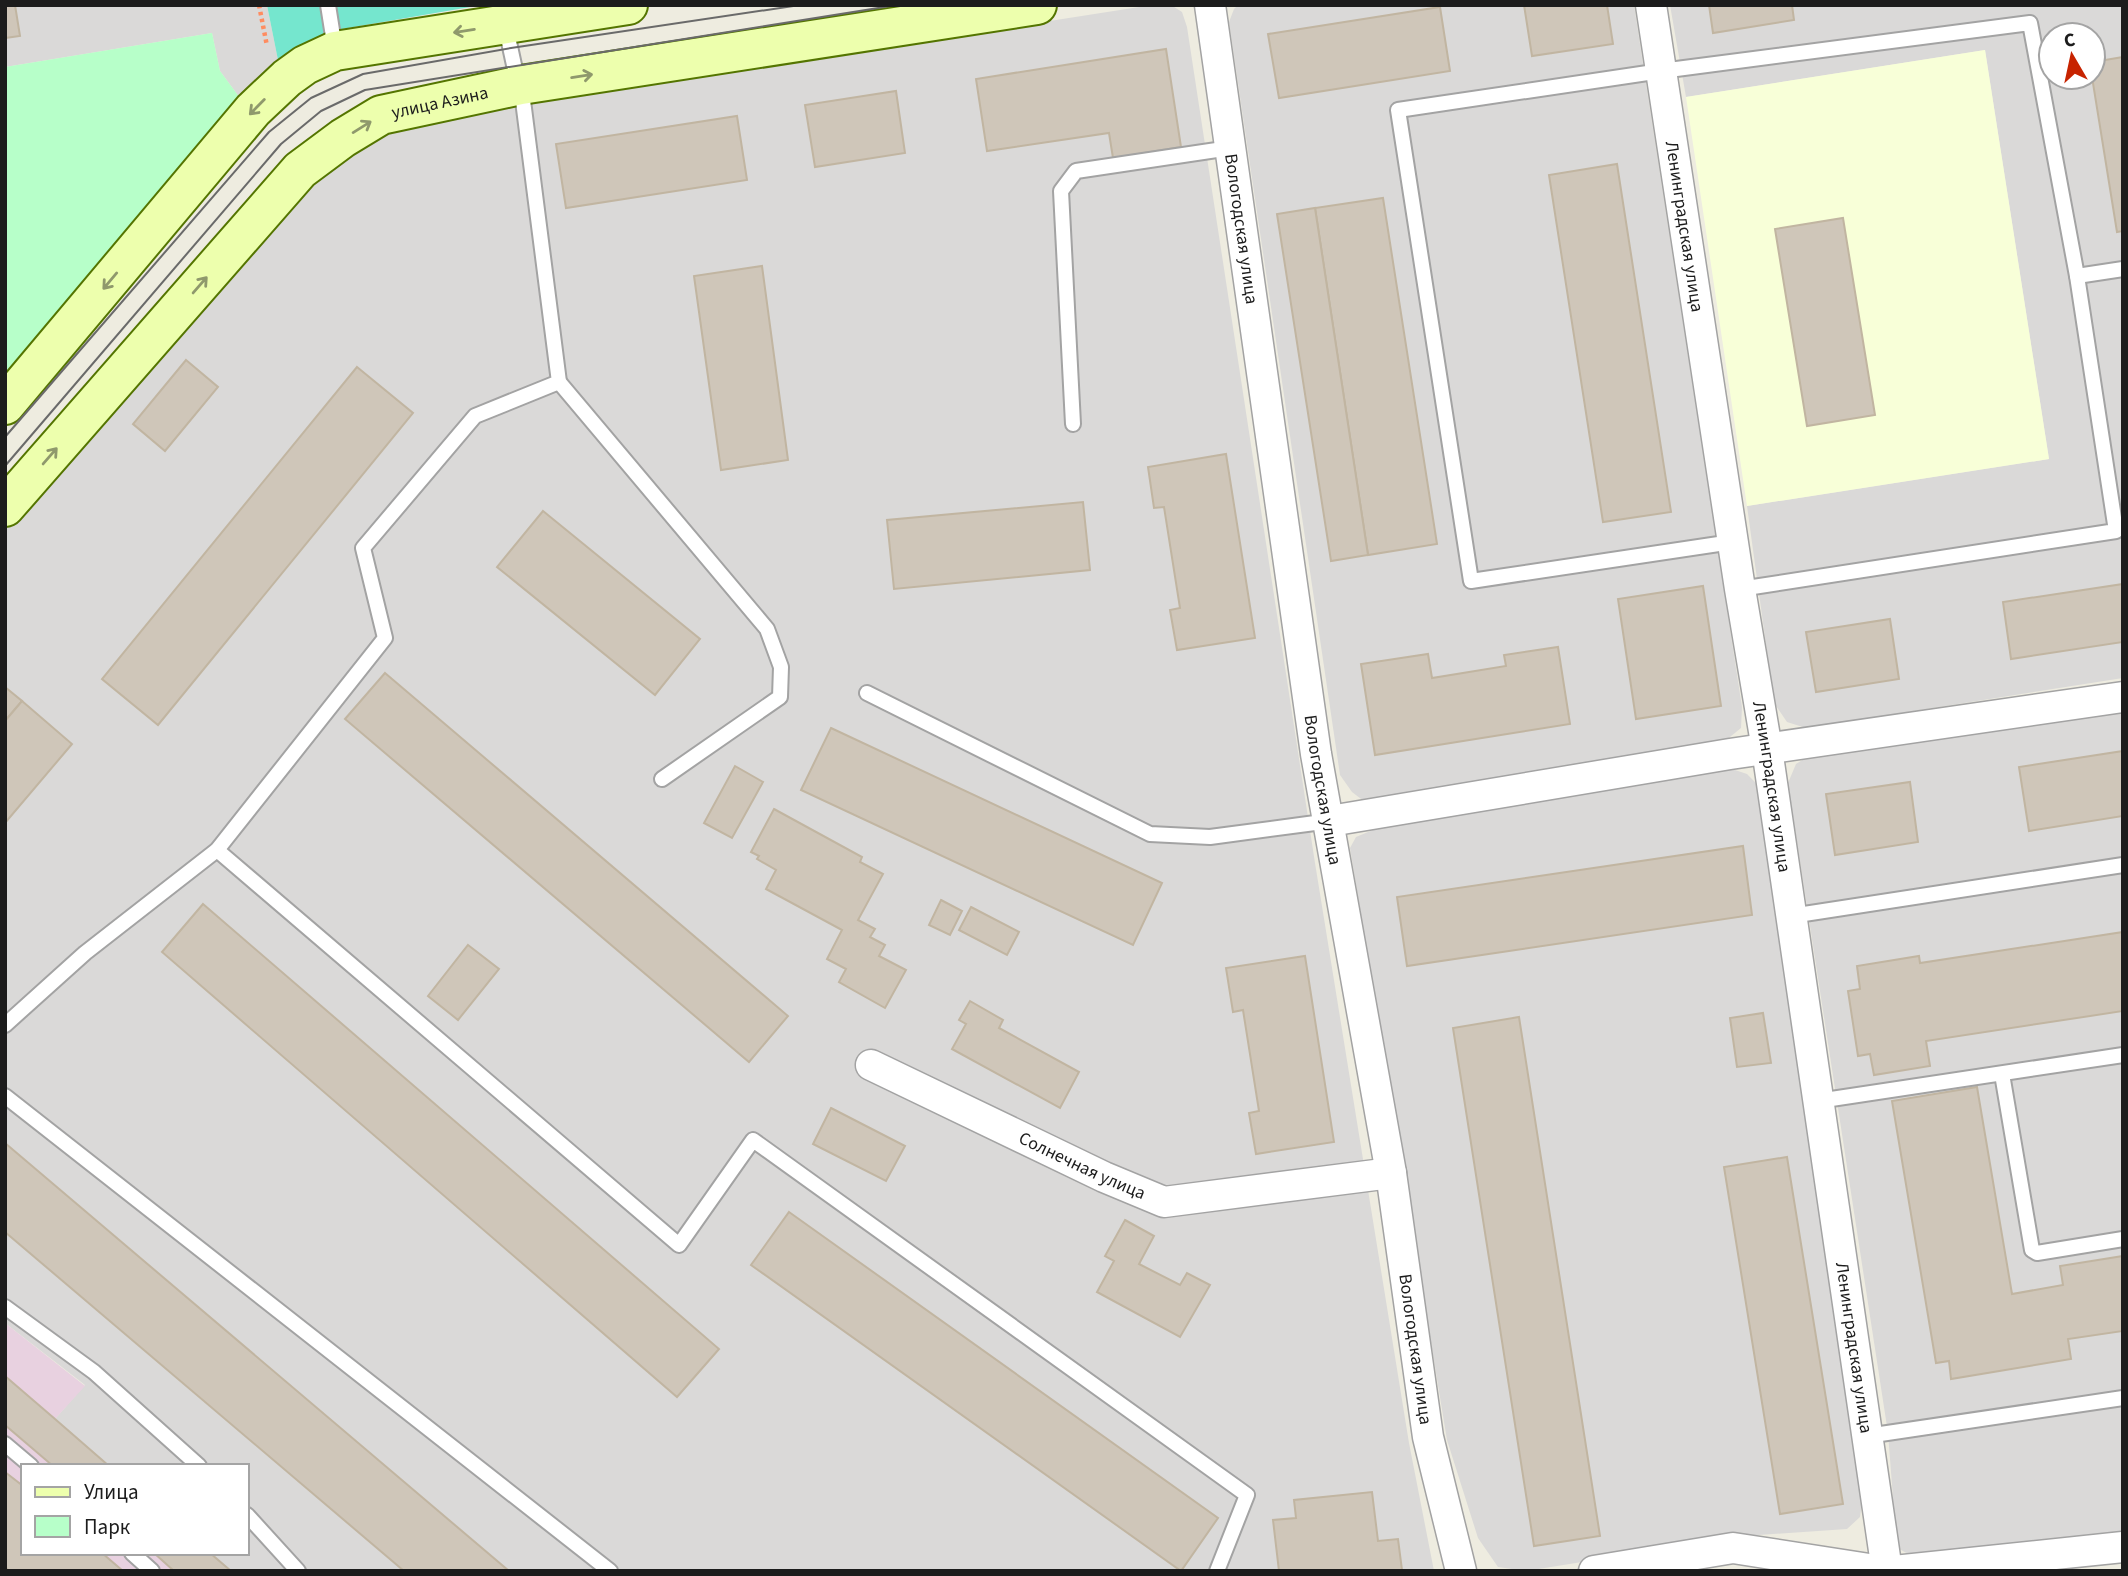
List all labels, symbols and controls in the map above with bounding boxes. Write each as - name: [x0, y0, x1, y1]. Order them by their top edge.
- north arrow: [2037, 21, 2107, 91]
- one-way arrow: [453, 24, 476, 37]
- text: С: [2062, 26, 2077, 55]
- one-way arrow: [570, 69, 593, 82]
- street label: улица Азина: [389, 80, 491, 125]
- one-way arrow: [249, 98, 266, 115]
- one-way arrow: [351, 119, 371, 133]
- street label: Ленинградская улица: [1659, 139, 1710, 314]
- street label: Вологодская улица: [1218, 152, 1264, 306]
- one-way arrow: [102, 271, 118, 289]
- one-way arrow: [192, 276, 208, 294]
- one-way arrow: [42, 447, 58, 465]
- street label: Ленинградская улица: [1746, 699, 1797, 874]
- street label: Вологодская улица: [1298, 713, 1348, 867]
- street label: Солнечная улица: [1014, 1126, 1149, 1206]
- street label: Ленинградская улица: [1829, 1260, 1879, 1435]
- street label: Вологодская улица: [1392, 1272, 1438, 1426]
- legend: [21, 1464, 248, 1555]
- text: Улица: [84, 1477, 139, 1507]
- text: Парк: [84, 1512, 131, 1542]

